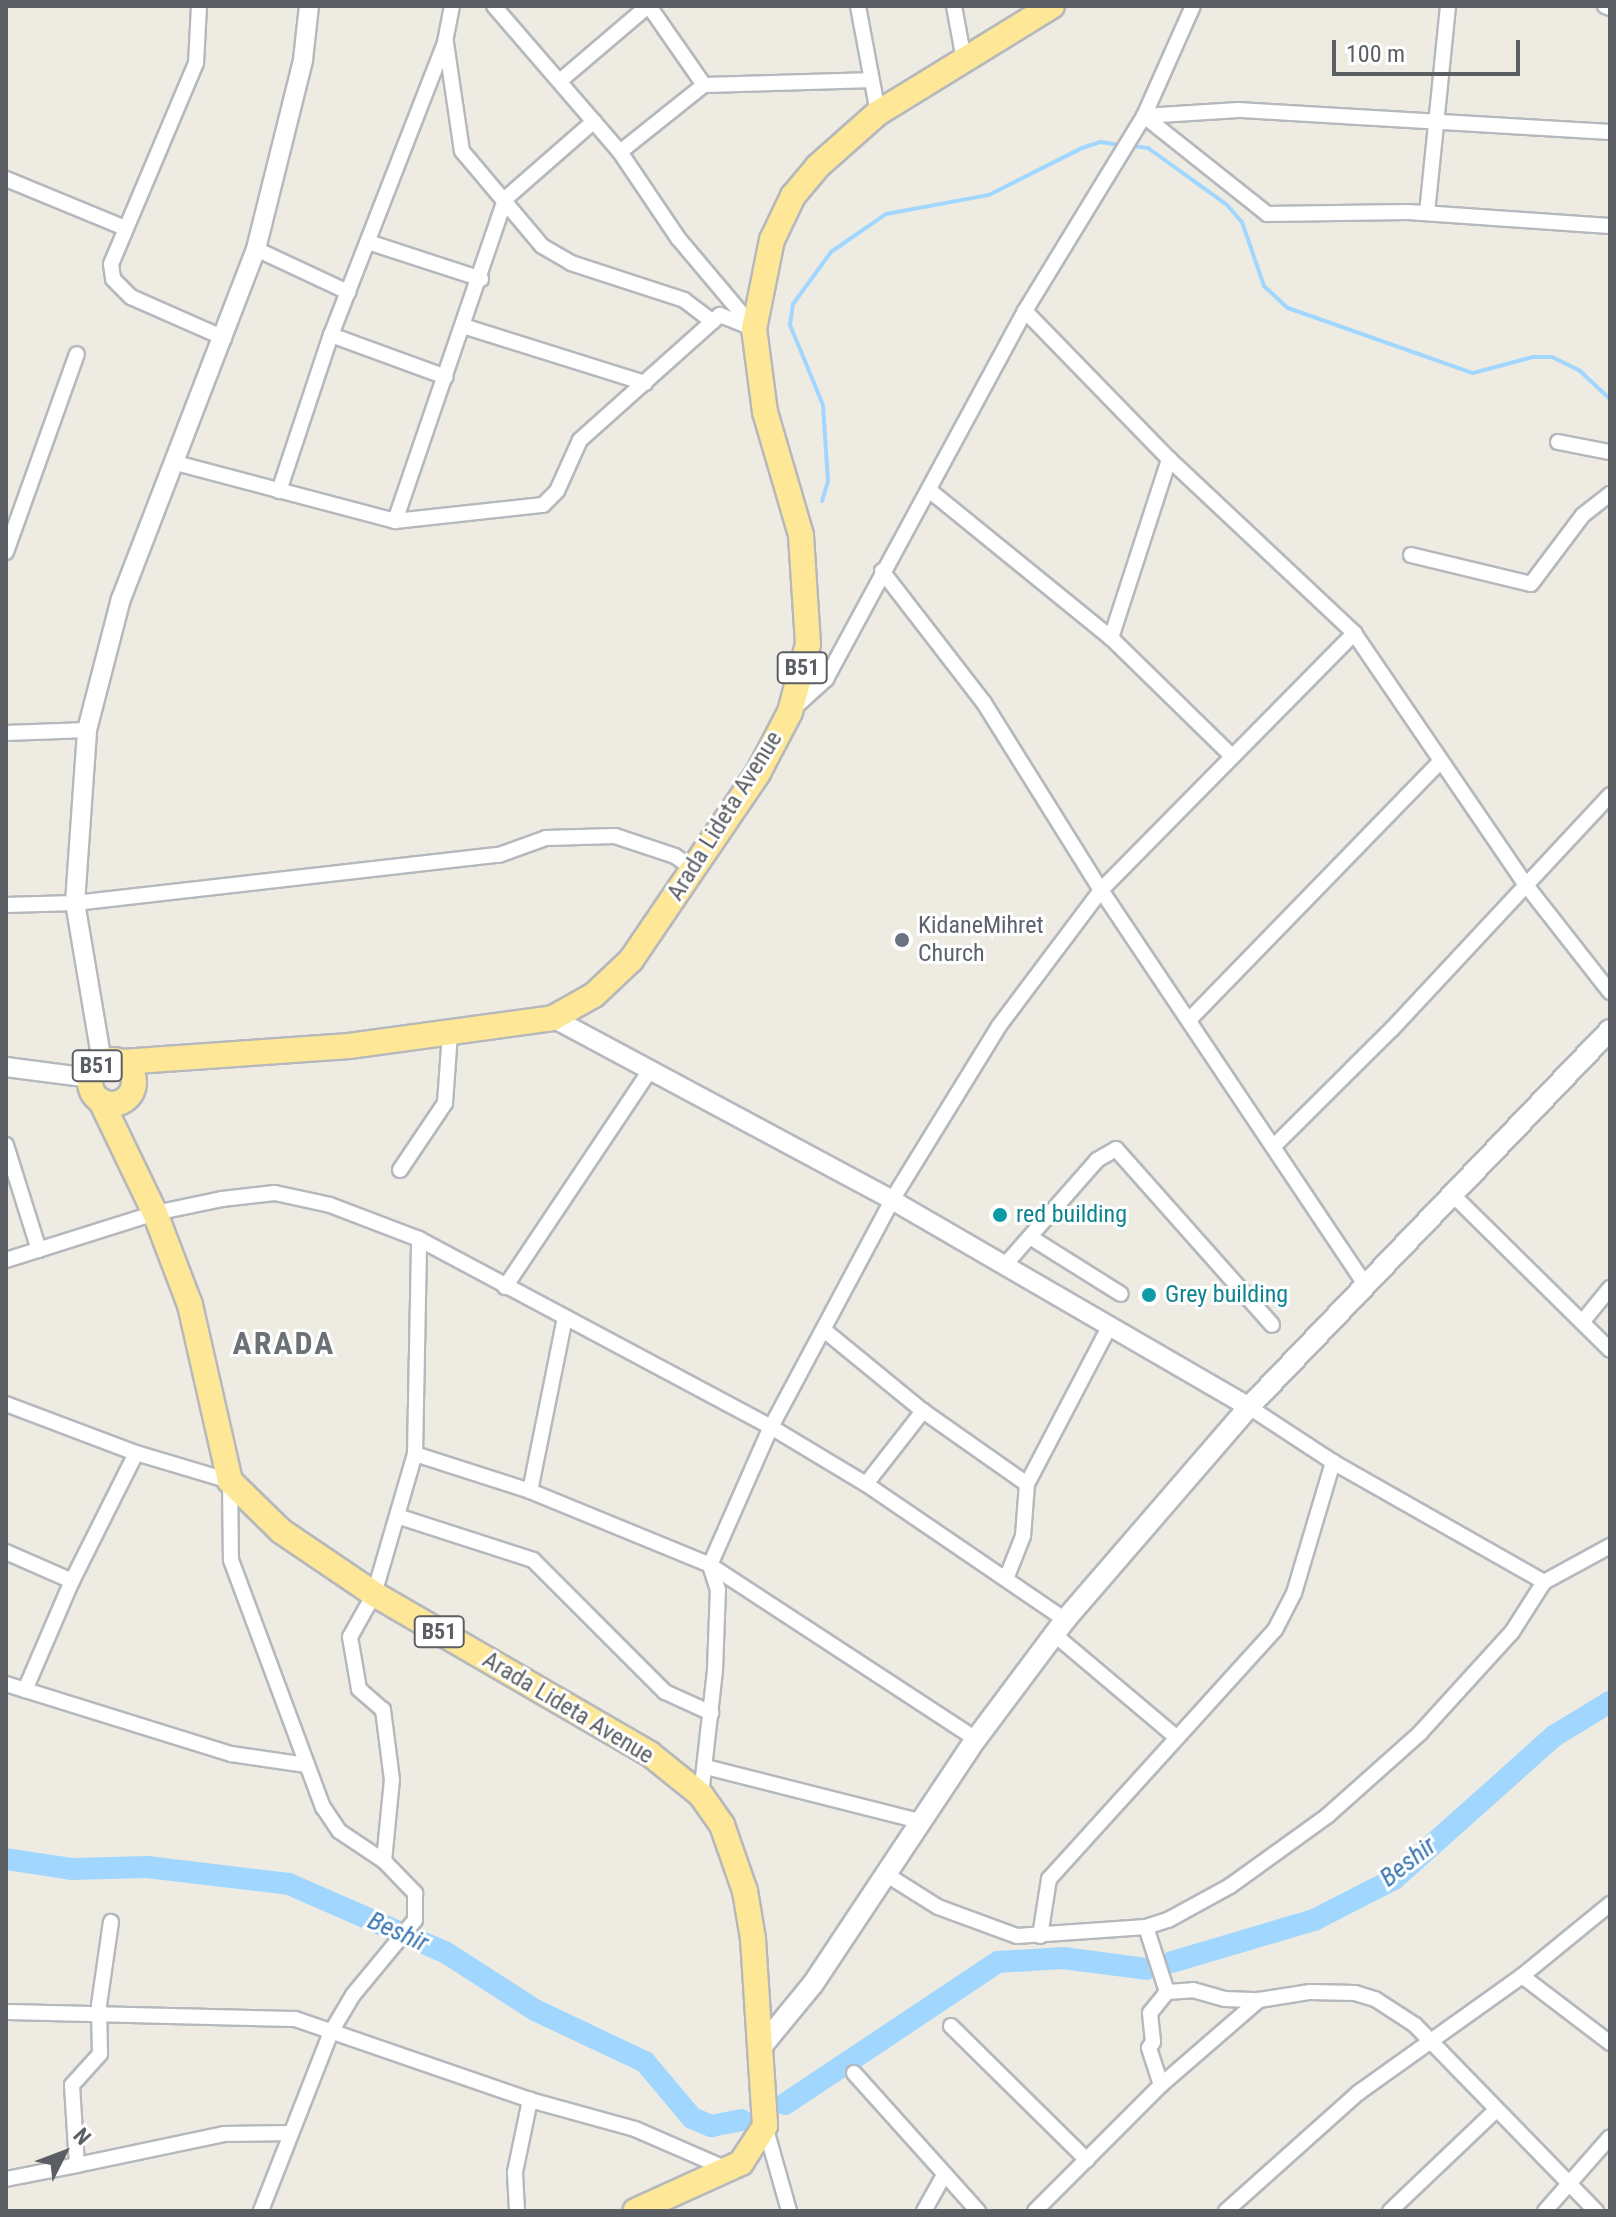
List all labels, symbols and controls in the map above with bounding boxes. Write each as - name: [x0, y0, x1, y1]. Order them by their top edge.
- scale bar: [1336, 24, 1524, 74]
- text: 100 m: [1346, 40, 1405, 68]
- road number: B51: [776, 650, 828, 686]
- street label: Arada Lideta Avenue: [661, 726, 789, 906]
- place label: KidaneMihret Church: [918, 912, 1044, 968]
- marker: KidaneMihret Church: [893, 931, 911, 949]
- road number: B51: [71, 1048, 123, 1084]
- place label: red building: [1016, 1201, 1127, 1229]
- marker: red building: [991, 1206, 1009, 1224]
- place label: Grey building: [1165, 1281, 1288, 1309]
- marker: Grey building: [1140, 1286, 1158, 1304]
- district label: ARADA: [233, 1324, 335, 1362]
- road number: B51: [413, 1614, 465, 1650]
- street label: Arada Lideta Avenue: [477, 1646, 659, 1770]
- water label: Beshir: [1374, 1830, 1442, 1894]
- water label: Beshir: [363, 1905, 433, 1959]
- north arrow: [24, 2113, 104, 2193]
- text: N: [68, 2123, 96, 2150]

